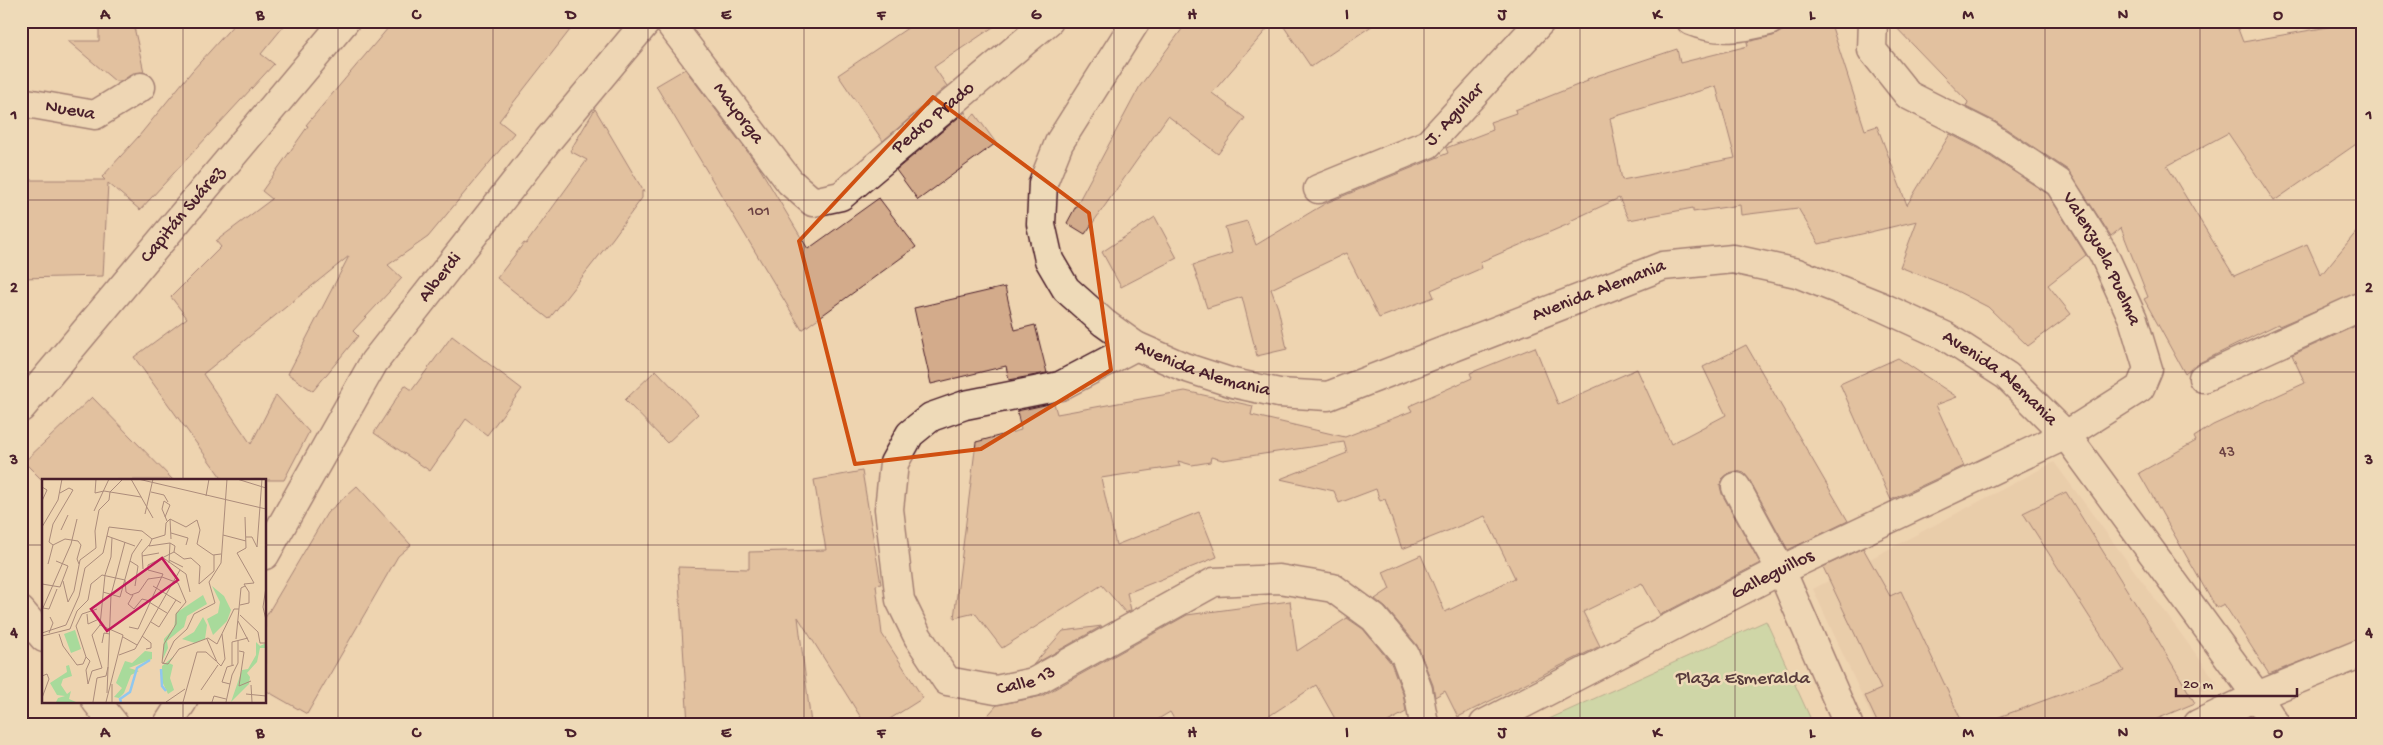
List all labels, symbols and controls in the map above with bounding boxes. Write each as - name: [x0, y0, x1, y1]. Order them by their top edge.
- text: A: [99, 7, 111, 26]
- text: B: [255, 7, 265, 26]
- text: C: [411, 7, 422, 26]
- text: D: [564, 7, 577, 26]
- text: E: [721, 7, 732, 26]
- text: F: [876, 7, 887, 26]
- text: G: [1031, 7, 1042, 26]
- text: H: [1187, 7, 1197, 26]
- text: I: [1345, 7, 1349, 26]
- text: J: [1497, 7, 1508, 26]
- text: K: [1652, 7, 1664, 26]
- text: L: [1809, 7, 1816, 26]
- text: M: [1962, 7, 1974, 26]
- text: N: [2118, 7, 2129, 26]
- text: O: [2273, 7, 2283, 26]
- street label: Pedro Prado: [887, 77, 980, 160]
- street label: J. Aguilar: [1420, 77, 1491, 151]
- street label: Mayorga: [707, 78, 770, 150]
- street label: Nueva: [44, 95, 98, 127]
- text: 1: [10, 107, 17, 126]
- text: 1: [2365, 107, 2372, 126]
- street label: Capitán Suárez: [136, 161, 230, 268]
- street label: Valenzuela Puelma: [2056, 187, 2146, 330]
- house number: 101: [747, 203, 770, 222]
- street label: Alberdi: [414, 248, 467, 307]
- street label: Avenida Alemania: [1529, 254, 1671, 327]
- text: 2: [10, 280, 18, 299]
- text: 2: [2365, 280, 2373, 299]
- street label: Avenida Alemania: [1938, 326, 2063, 432]
- street label: Avenida Alemania: [1131, 335, 1274, 403]
- house number: 43: [2219, 444, 2235, 463]
- text: 3: [9, 452, 18, 471]
- text: 3: [2364, 452, 2373, 471]
- inset map: [42, 479, 266, 702]
- street label: Galleguillos: [1727, 544, 1819, 605]
- text: 4: [9, 625, 18, 644]
- text: 4: [2364, 625, 2373, 644]
- street label: Calle 13: [994, 661, 1060, 701]
- scale bar: [2176, 665, 2297, 697]
- park label: Plaza Esmeralda: [1675, 668, 1811, 691]
- text: 20 m: [2183, 676, 2213, 694]
- text: A: [99, 725, 111, 744]
- text: B: [255, 725, 265, 744]
- text: C: [411, 725, 422, 744]
- text: D: [564, 725, 577, 744]
- text: E: [721, 725, 732, 744]
- text: F: [876, 725, 887, 744]
- text: G: [1031, 725, 1042, 744]
- text: H: [1187, 725, 1197, 744]
- text: I: [1345, 725, 1349, 744]
- text: J: [1497, 725, 1508, 744]
- text: K: [1652, 725, 1664, 744]
- text: L: [1809, 725, 1816, 744]
- text: M: [1962, 725, 1974, 744]
- text: N: [2118, 725, 2129, 744]
- text: O: [2273, 725, 2283, 744]

